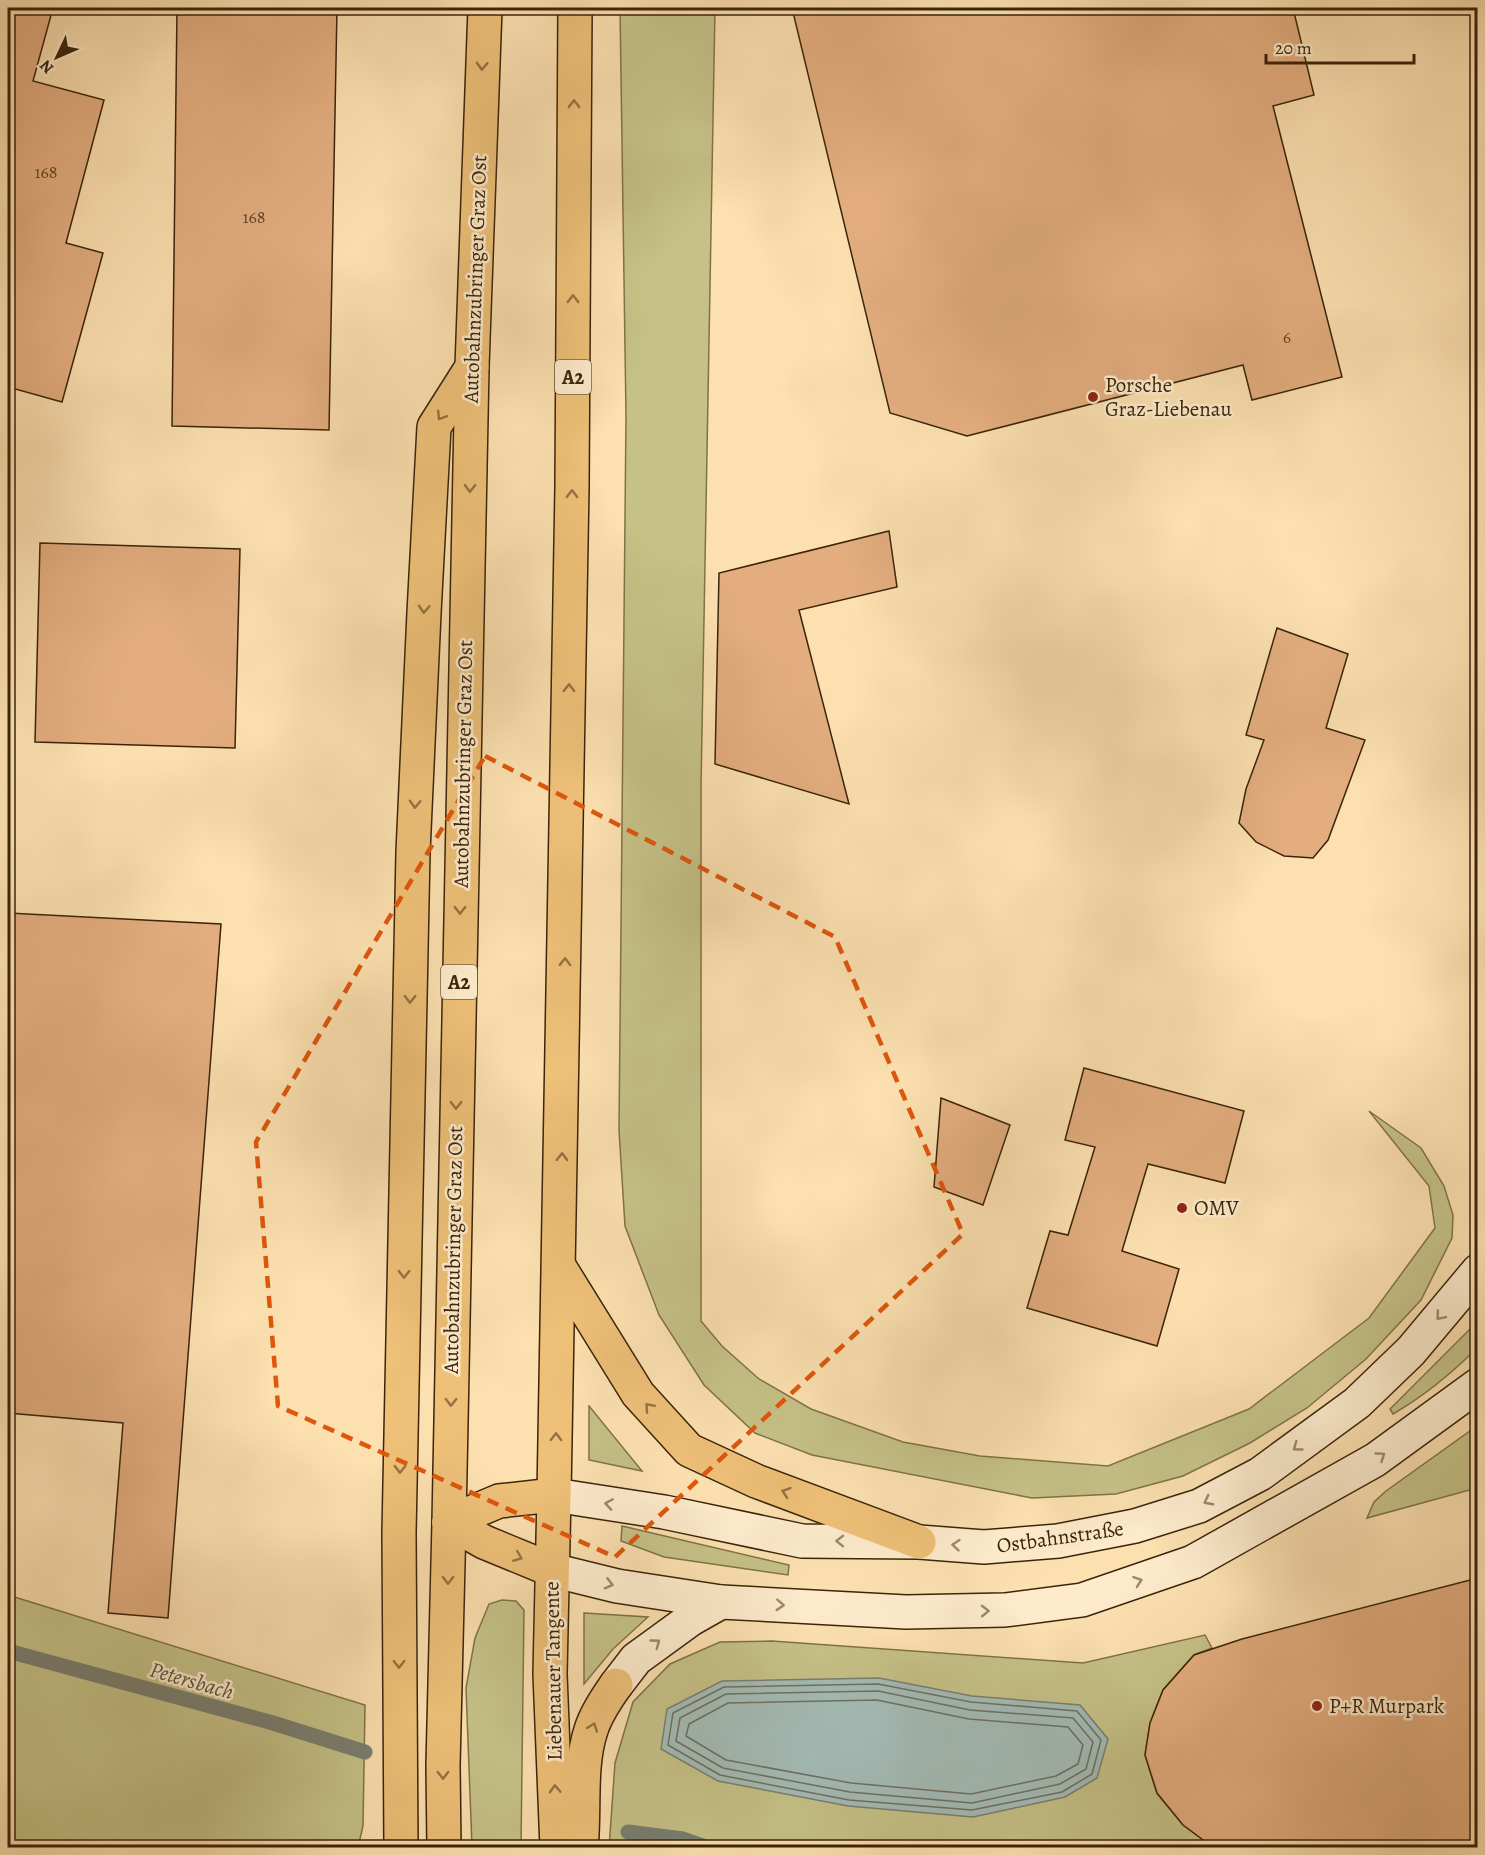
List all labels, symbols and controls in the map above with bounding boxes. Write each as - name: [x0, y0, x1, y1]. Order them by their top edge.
- north arrow: [27, 27, 87, 87]
- scale bar: [1266, 27, 1414, 65]
- text: 20 m: [1275, 36, 1312, 60]
- text: N: [35, 55, 59, 79]
- one-way arrow: [476, 61, 489, 70]
- one-way arrow: [568, 99, 580, 108]
- street label: Autobahnzubringer Graz Ost: [457, 155, 493, 404]
- house number: 168: [34, 160, 58, 184]
- house number: 168: [242, 205, 266, 229]
- one-way arrow: [567, 294, 579, 303]
- house number: 6: [1283, 325, 1291, 349]
- road number: A2: [555, 360, 591, 394]
- place label: Porsche Graz-Liebenau: [1105, 371, 1233, 423]
- marker: Porsche Graz-Liebenau: [1086, 390, 1100, 404]
- one-way arrow: [437, 410, 449, 420]
- one-way arrow: [463, 484, 476, 493]
- one-way arrow: [566, 489, 578, 498]
- one-way arrow: [418, 605, 431, 614]
- street label: Autobahnzubringer Graz Ost: [447, 640, 479, 889]
- one-way arrow: [563, 684, 575, 693]
- one-way arrow: [409, 799, 422, 808]
- one-way arrow: [454, 905, 466, 914]
- one-way arrow: [559, 957, 571, 966]
- road number: A2: [441, 965, 477, 999]
- one-way arrow: [404, 994, 417, 1003]
- one-way arrow: [450, 1100, 462, 1109]
- street label: Autobahnzubringer Graz Ost: [437, 1126, 469, 1375]
- one-way arrow: [556, 1152, 568, 1161]
- place label: OMV: [1194, 1194, 1239, 1222]
- marker: OMV: [1175, 1201, 1189, 1215]
- one-way arrow: [398, 1270, 411, 1279]
- one-way arrow: [1436, 1309, 1447, 1320]
- one-way arrow: [444, 1398, 457, 1407]
- one-way arrow: [645, 1403, 656, 1414]
- one-way arrow: [550, 1432, 562, 1441]
- one-way arrow: [1293, 1440, 1304, 1451]
- one-way arrow: [1374, 1452, 1385, 1463]
- one-way arrow: [394, 1465, 406, 1474]
- one-way arrow: [781, 1486, 792, 1499]
- one-way arrow: [1204, 1494, 1215, 1506]
- one-way arrow: [605, 1498, 614, 1510]
- street label: Ostbahnstraße: [995, 1514, 1125, 1560]
- one-way arrow: [835, 1535, 844, 1547]
- one-way arrow: [952, 1539, 961, 1552]
- one-way arrow: [512, 1550, 523, 1562]
- one-way arrow: [1132, 1575, 1143, 1588]
- one-way arrow: [441, 1576, 454, 1585]
- one-way arrow: [604, 1577, 614, 1590]
- street label: Liebenauer Tangente: [537, 1581, 569, 1761]
- one-way arrow: [775, 1599, 784, 1612]
- one-way arrow: [981, 1605, 990, 1617]
- one-way arrow: [650, 1640, 661, 1651]
- water label: Petersbach: [146, 1655, 237, 1707]
- one-way arrow: [393, 1660, 405, 1669]
- place label: P+R Murpark: [1329, 1692, 1445, 1720]
- marker: P+R Murpark: [1310, 1699, 1324, 1713]
- one-way arrow: [586, 1722, 598, 1733]
- one-way arrow: [437, 1771, 449, 1780]
- one-way arrow: [548, 1785, 561, 1794]

